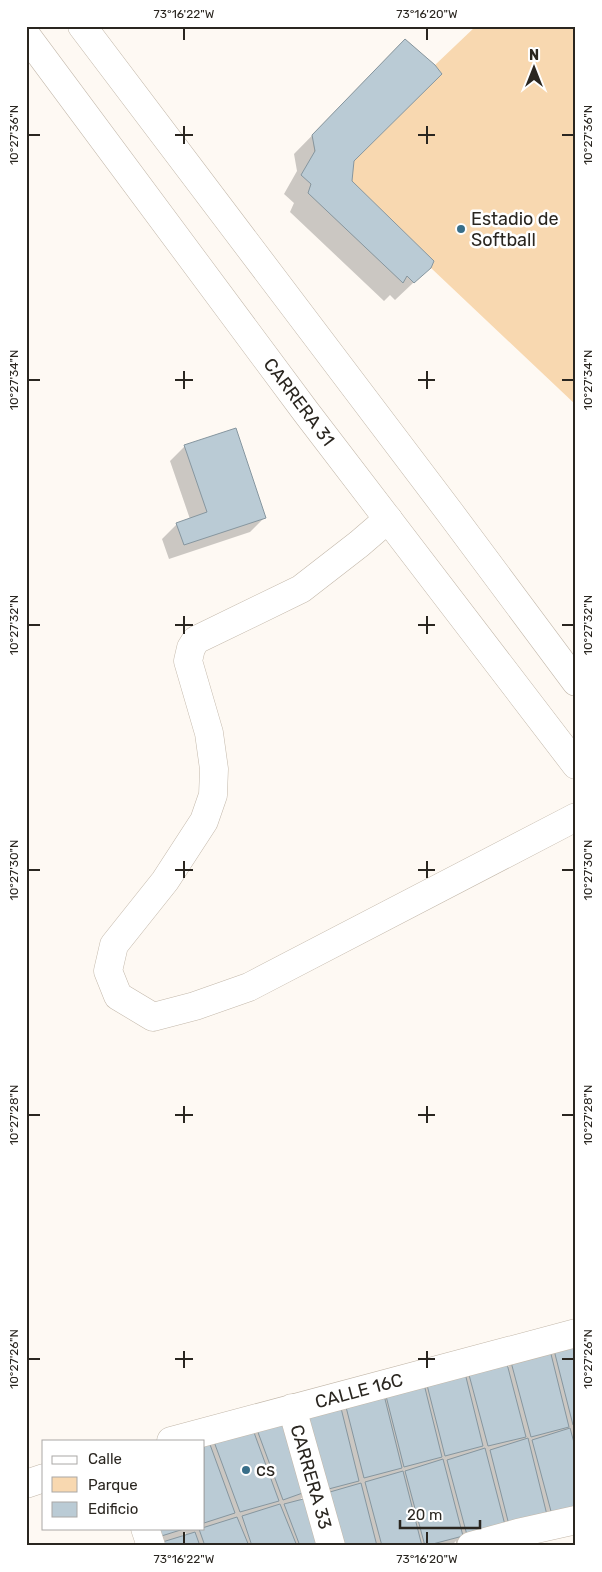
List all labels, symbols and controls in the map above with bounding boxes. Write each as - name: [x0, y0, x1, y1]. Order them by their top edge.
- text: 73°16'22"W: [154, 7, 215, 21]
- text: 73°16'20"W: [396, 7, 458, 21]
- north arrow: [510, 42, 560, 92]
- text: N: [529, 47, 539, 64]
- text: 10°27'36"N: [7, 105, 21, 165]
- text: 10°27'36"N: [581, 105, 595, 165]
- place label: Estadio de Softball: [471, 208, 559, 251]
- marker: Estadio de Softball: [455, 223, 467, 235]
- text: 10°27'34"N: [7, 350, 21, 410]
- text: 10°27'34"N: [581, 350, 595, 410]
- street label: CARRERA 31: [259, 354, 339, 450]
- text: 10°27'32"N: [7, 595, 21, 655]
- text: 10°27'32"N: [581, 595, 595, 655]
- text: 10°27'30"N: [7, 840, 21, 900]
- text: 10°27'30"N: [581, 840, 595, 900]
- text: 10°27'28"N: [7, 1085, 21, 1145]
- text: 10°27'28"N: [581, 1085, 595, 1145]
- text: 10°27'26"N: [7, 1329, 21, 1389]
- text: 10°27'26"N: [581, 1329, 595, 1389]
- street label: CALLE 16C: [313, 1369, 405, 1413]
- street label: CARRERA 33: [286, 1422, 336, 1532]
- legend: [42, 1440, 205, 1530]
- text: Calle: [88, 1450, 122, 1468]
- place label: cs: [256, 1459, 275, 1481]
- marker: cs: [240, 1464, 252, 1476]
- text: Parque: [88, 1476, 138, 1494]
- scale bar: [400, 1497, 480, 1529]
- text: Edificio: [88, 1500, 138, 1518]
- text: 20 m: [407, 1506, 442, 1524]
- text: 73°16'22"W: [154, 1552, 215, 1566]
- text: 73°16'20"W: [396, 1552, 458, 1566]

